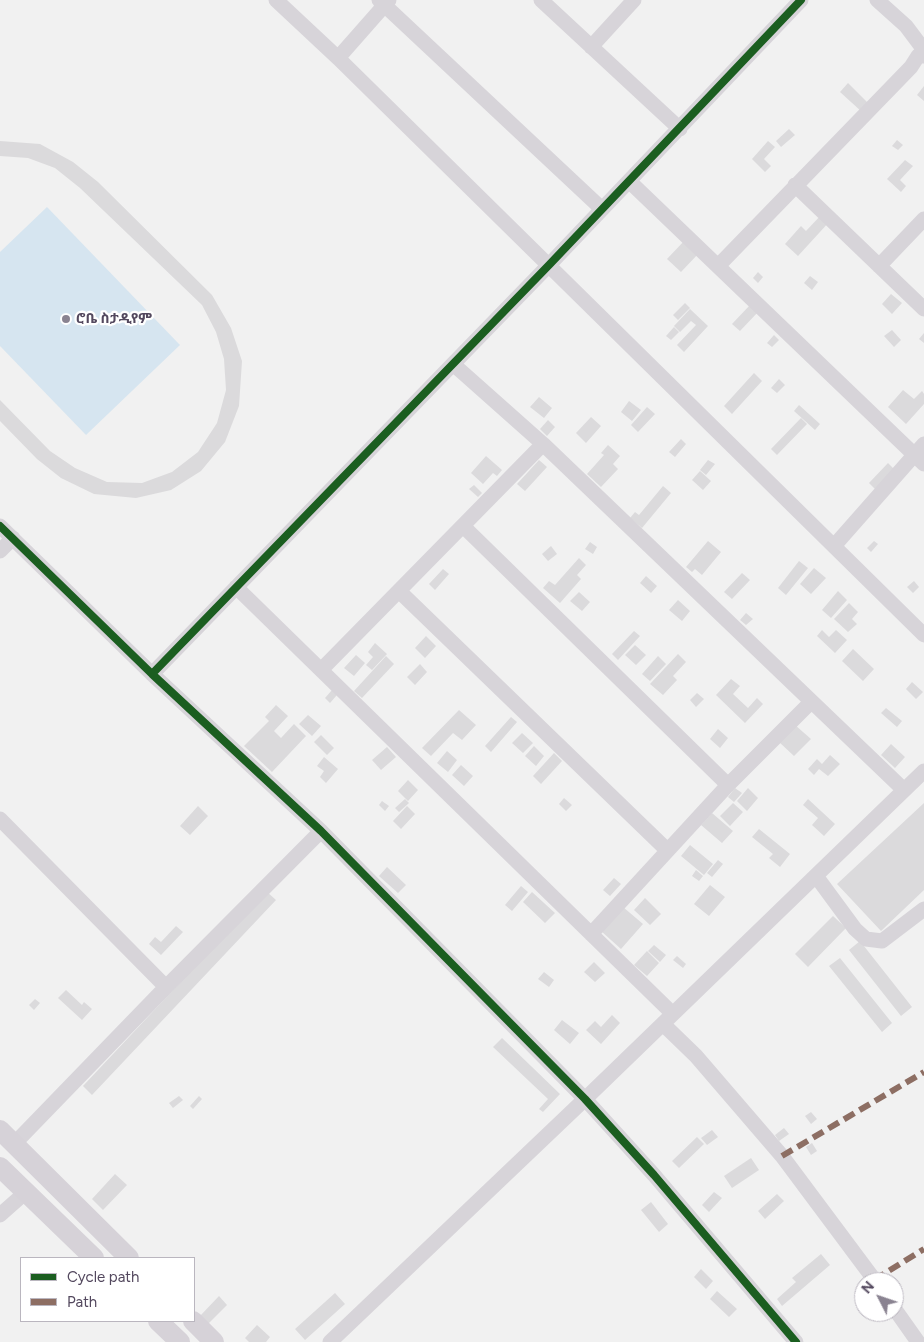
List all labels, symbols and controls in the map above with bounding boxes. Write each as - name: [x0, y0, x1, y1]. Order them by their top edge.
- place label: ሮቤ ስታዲየም: [76, 311, 152, 327]
- marker: ሮቤ ስታዲየም: [60, 313, 72, 325]
- legend: [20, 1257, 195, 1322]
- text: Cycle path: [67, 1268, 139, 1286]
- north arrow: [854, 1272, 904, 1322]
- text: N: [858, 1278, 878, 1297]
- text: Path: [67, 1293, 97, 1311]

